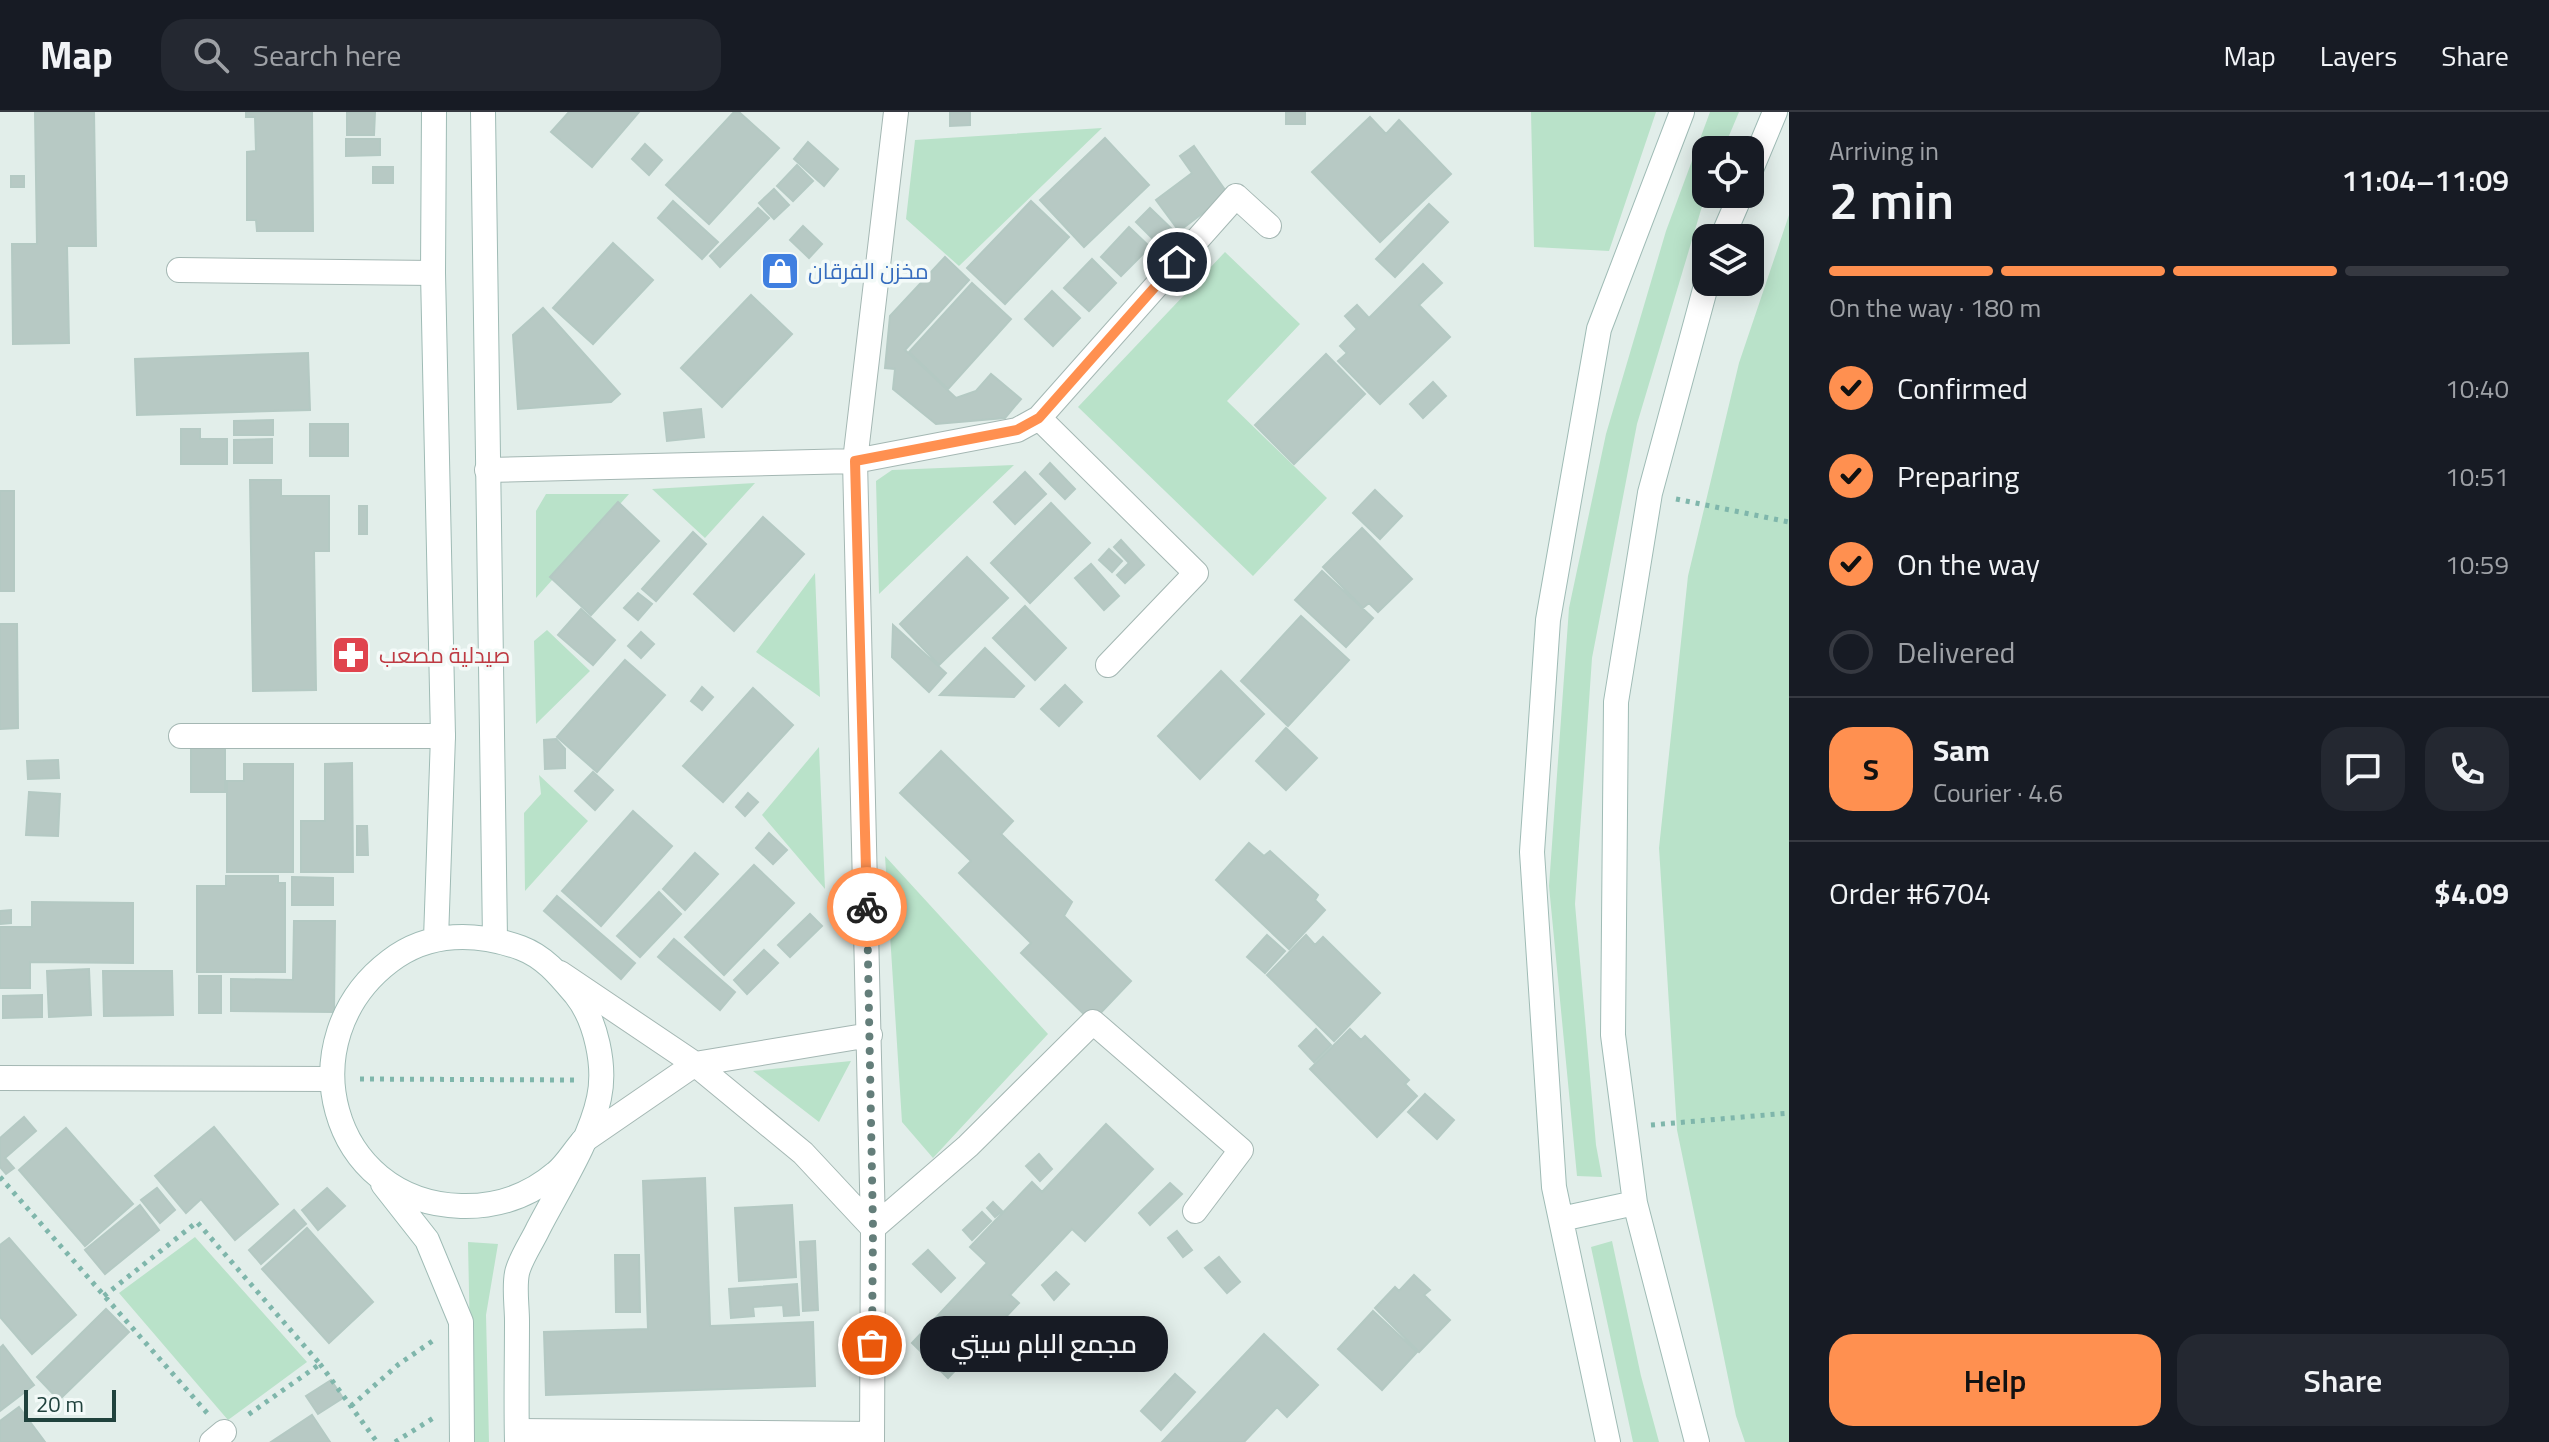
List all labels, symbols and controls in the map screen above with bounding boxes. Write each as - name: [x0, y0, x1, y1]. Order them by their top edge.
- search box: [161, 19, 721, 91]
- text: Map: [40, 26, 113, 84]
- text: Search here: [253, 32, 402, 78]
- icon: search: [189, 33, 233, 77]
- text: Map: [2223, 34, 2276, 77]
- text: Layers: [2320, 34, 2397, 77]
- text: Share: [2441, 34, 2509, 77]
- text: Arriving in: [1829, 131, 1939, 170]
- map controls: [1692, 136, 1764, 296]
- button: locate: [1692, 136, 1764, 208]
- text: 11:04–11:09: [2342, 157, 2509, 203]
- text: 2 min: [1829, 160, 1954, 239]
- button: layers: [1692, 224, 1764, 296]
- pin: [1143, 228, 1211, 296]
- icon: home: [1155, 240, 1199, 284]
- shop icon: مخزن الفرقان: [759, 250, 801, 292]
- place label: مخزن الفرقان: [808, 254, 929, 288]
- text: On the way · 180 m: [1829, 288, 2041, 327]
- text: Confirmed: [1897, 365, 2028, 411]
- icon: check: [1829, 366, 1873, 410]
- text: 10:40: [2445, 369, 2509, 408]
- text: Preparing: [1897, 453, 2019, 499]
- icon: check: [1829, 454, 1873, 498]
- text: 10:51: [2445, 457, 2509, 496]
- text: On the way: [1897, 541, 2040, 587]
- icon: check: [1829, 542, 1873, 586]
- text: 10:59: [2445, 545, 2509, 584]
- text: Delivered: [1897, 629, 2015, 675]
- pharmacy icon: صيدلية مصعب: [330, 634, 372, 676]
- place label: صيدلية مصعب: [379, 638, 510, 672]
- text: Sam: [1933, 727, 1990, 773]
- button: chat: [2321, 727, 2405, 811]
- button: phone: [2425, 727, 2509, 811]
- text: S: [1863, 746, 1879, 792]
- text: Courier · 4.6: [1933, 773, 2063, 812]
- courier: [827, 867, 907, 947]
- text: Order #6704: [1829, 870, 1991, 916]
- text: $4.09: [2434, 870, 2509, 916]
- icon: bike: [845, 885, 889, 929]
- pin: [838, 1311, 906, 1379]
- callout: مجمع البام سيتي: [920, 1317, 1168, 1373]
- icon: bag: [850, 1323, 894, 1367]
- text: مجمع البام سيتي: [951, 1324, 1137, 1363]
- button: Help: [1829, 1334, 2161, 1426]
- button: Share: [2177, 1334, 2509, 1426]
- scale bar: [24, 1386, 116, 1422]
- text: 20 m: [36, 1387, 84, 1421]

